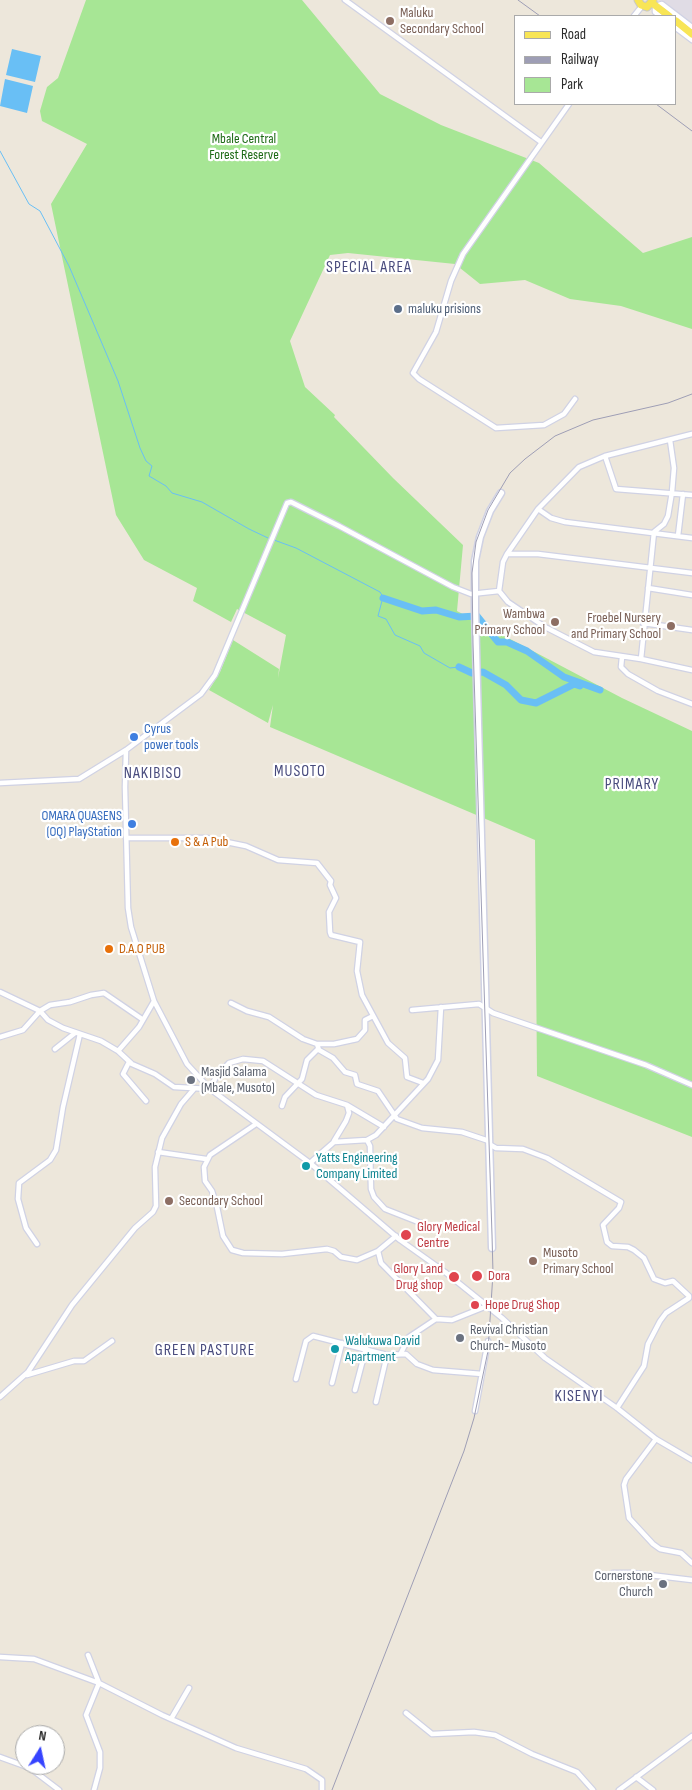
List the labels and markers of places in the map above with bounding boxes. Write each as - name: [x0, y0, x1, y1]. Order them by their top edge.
- place label: Maluku Secondary School: [400, 5, 484, 38]
- marker: Maluku Secondary School: [384, 15, 396, 27]
- place label: maluku prisions: [408, 301, 481, 317]
- marker: maluku prisions: [392, 303, 404, 315]
- place label: Wambwa Primary School: [475, 606, 545, 638]
- place label: Froebel Nursery and Primary School: [571, 610, 661, 642]
- marker: Wambwa Primary School: [549, 616, 561, 628]
- marker: Froebel Nursery and Primary School: [665, 620, 677, 632]
- place label: Cyrus power tools: [144, 721, 199, 754]
- marker: Cyrus power tools: [128, 731, 140, 743]
- place label: OMARA QUASENS (OQ) PlayStation: [42, 808, 122, 840]
- marker: OMARA QUASENS (OQ) PlayStation: [126, 818, 138, 830]
- place label: S & A Pub: [185, 834, 228, 850]
- marker: S & A Pub: [169, 836, 181, 848]
- place label: D.A.O PUB: [119, 941, 165, 957]
- marker: D.A.O PUB: [103, 943, 115, 955]
- place label: Masjid Salama (Mbale, Musoto): [201, 1064, 275, 1096]
- marker: Masjid Salama (Mbale, Musoto): [185, 1074, 197, 1086]
- place label: Yatts Engineering Company Limited: [316, 1150, 398, 1182]
- marker: Yatts Engineering Company Limited: [300, 1160, 312, 1172]
- place label: Secondary School: [179, 1193, 263, 1209]
- marker: Secondary School: [163, 1195, 175, 1207]
- place label: Glory Medical Centre: [417, 1219, 480, 1252]
- marker: Glory Medical Centre: [399, 1228, 413, 1242]
- place label: Musoto Primary School: [543, 1245, 613, 1278]
- marker: Musoto Primary School: [527, 1255, 539, 1267]
- place label: Glory Land Drug shop: [393, 1261, 443, 1294]
- place label: Dora: [488, 1268, 510, 1284]
- marker: Dora: [470, 1269, 484, 1283]
- marker: Glory Land Drug shop: [447, 1270, 461, 1284]
- place label: Hope Drug Shop: [485, 1297, 560, 1313]
- marker: Hope Drug Shop: [469, 1299, 481, 1311]
- place label: Revival Christian Church- Musoto: [470, 1322, 548, 1354]
- marker: Revival Christian Church- Musoto: [454, 1332, 466, 1344]
- place label: Walukuwa David Apartment: [345, 1333, 420, 1365]
- marker: Walukuwa David Apartment: [329, 1343, 341, 1355]
- place label: Cornerstone Church: [594, 1568, 653, 1600]
- marker: Cornerstone Church: [657, 1578, 669, 1590]

